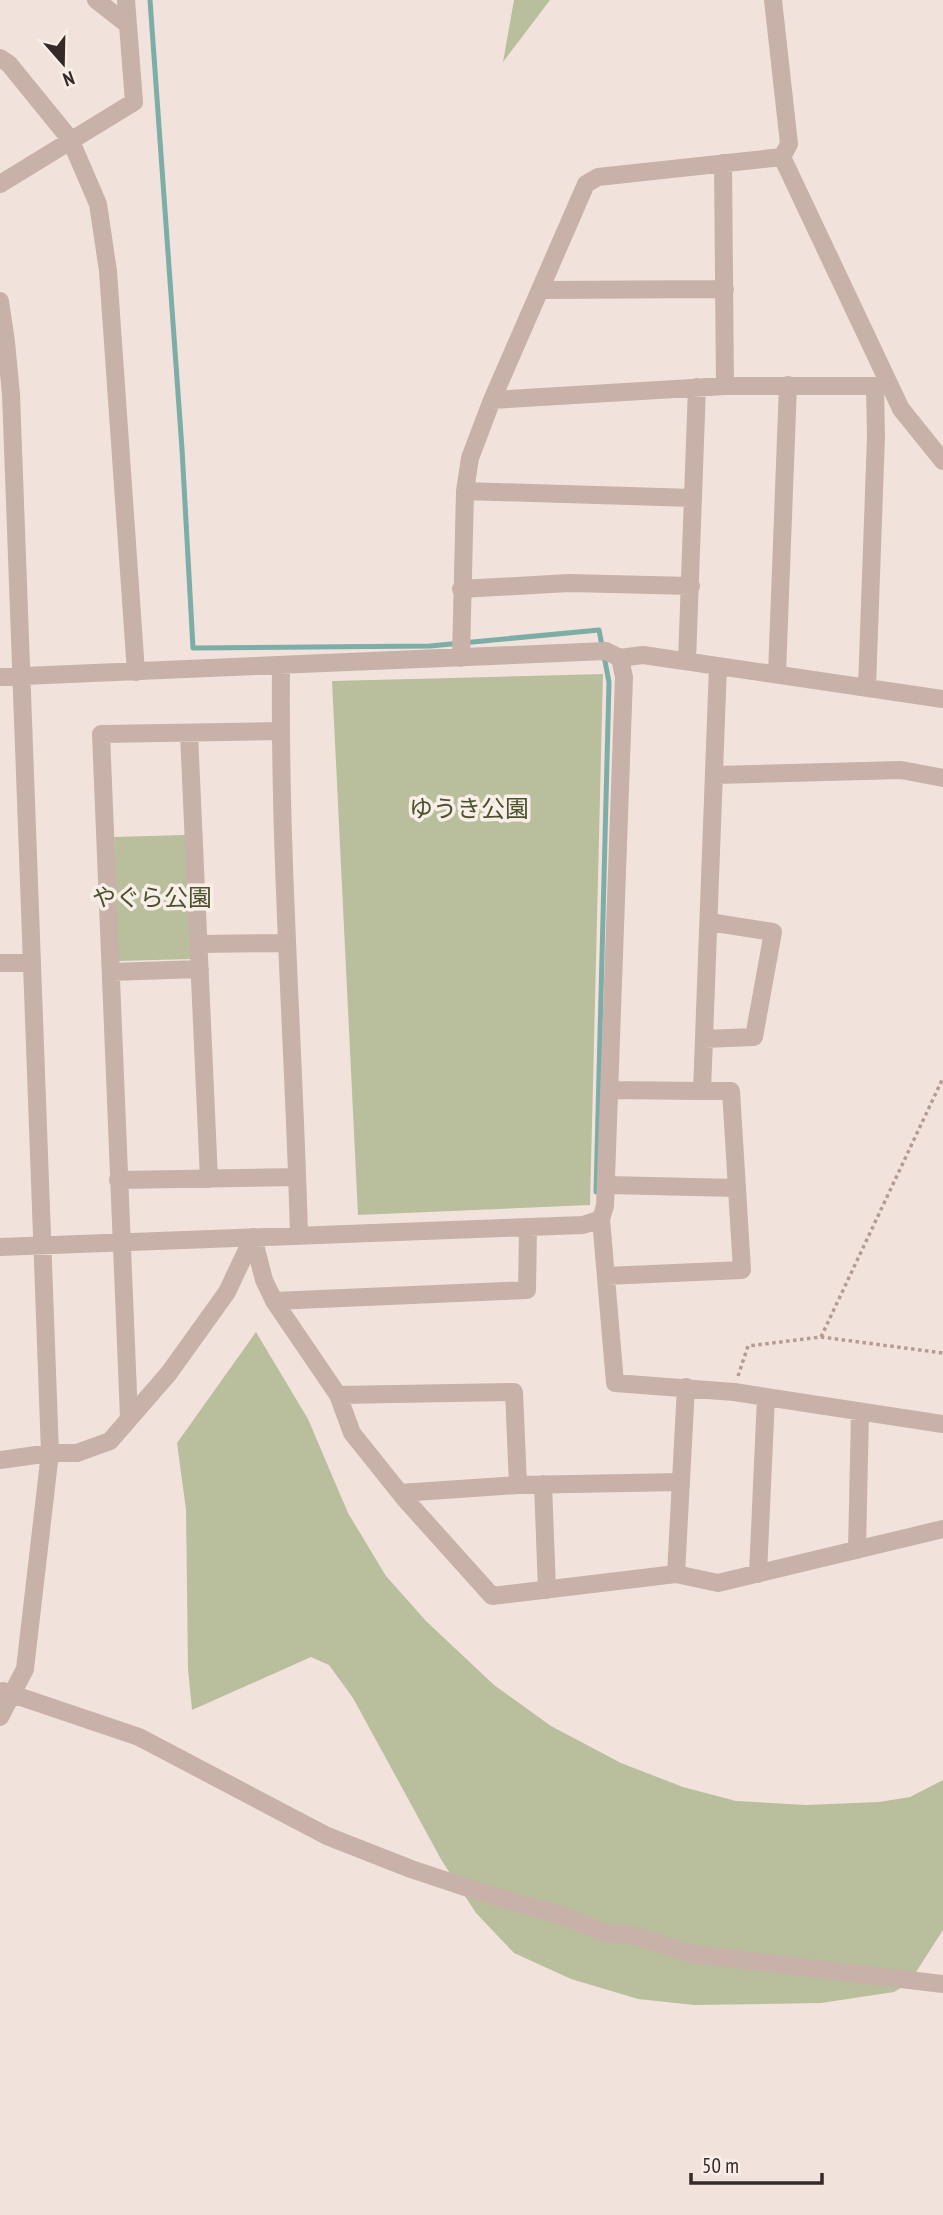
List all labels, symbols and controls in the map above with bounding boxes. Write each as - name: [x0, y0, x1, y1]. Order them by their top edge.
- north arrow: [28, 28, 98, 98]
- text: N: [60, 66, 78, 92]
- park label: ゆうき公園: [409, 793, 529, 824]
- park label: やぐら公園: [92, 882, 212, 913]
- scale bar: [691, 2142, 822, 2186]
- text: 50 m: [702, 2152, 739, 2179]

